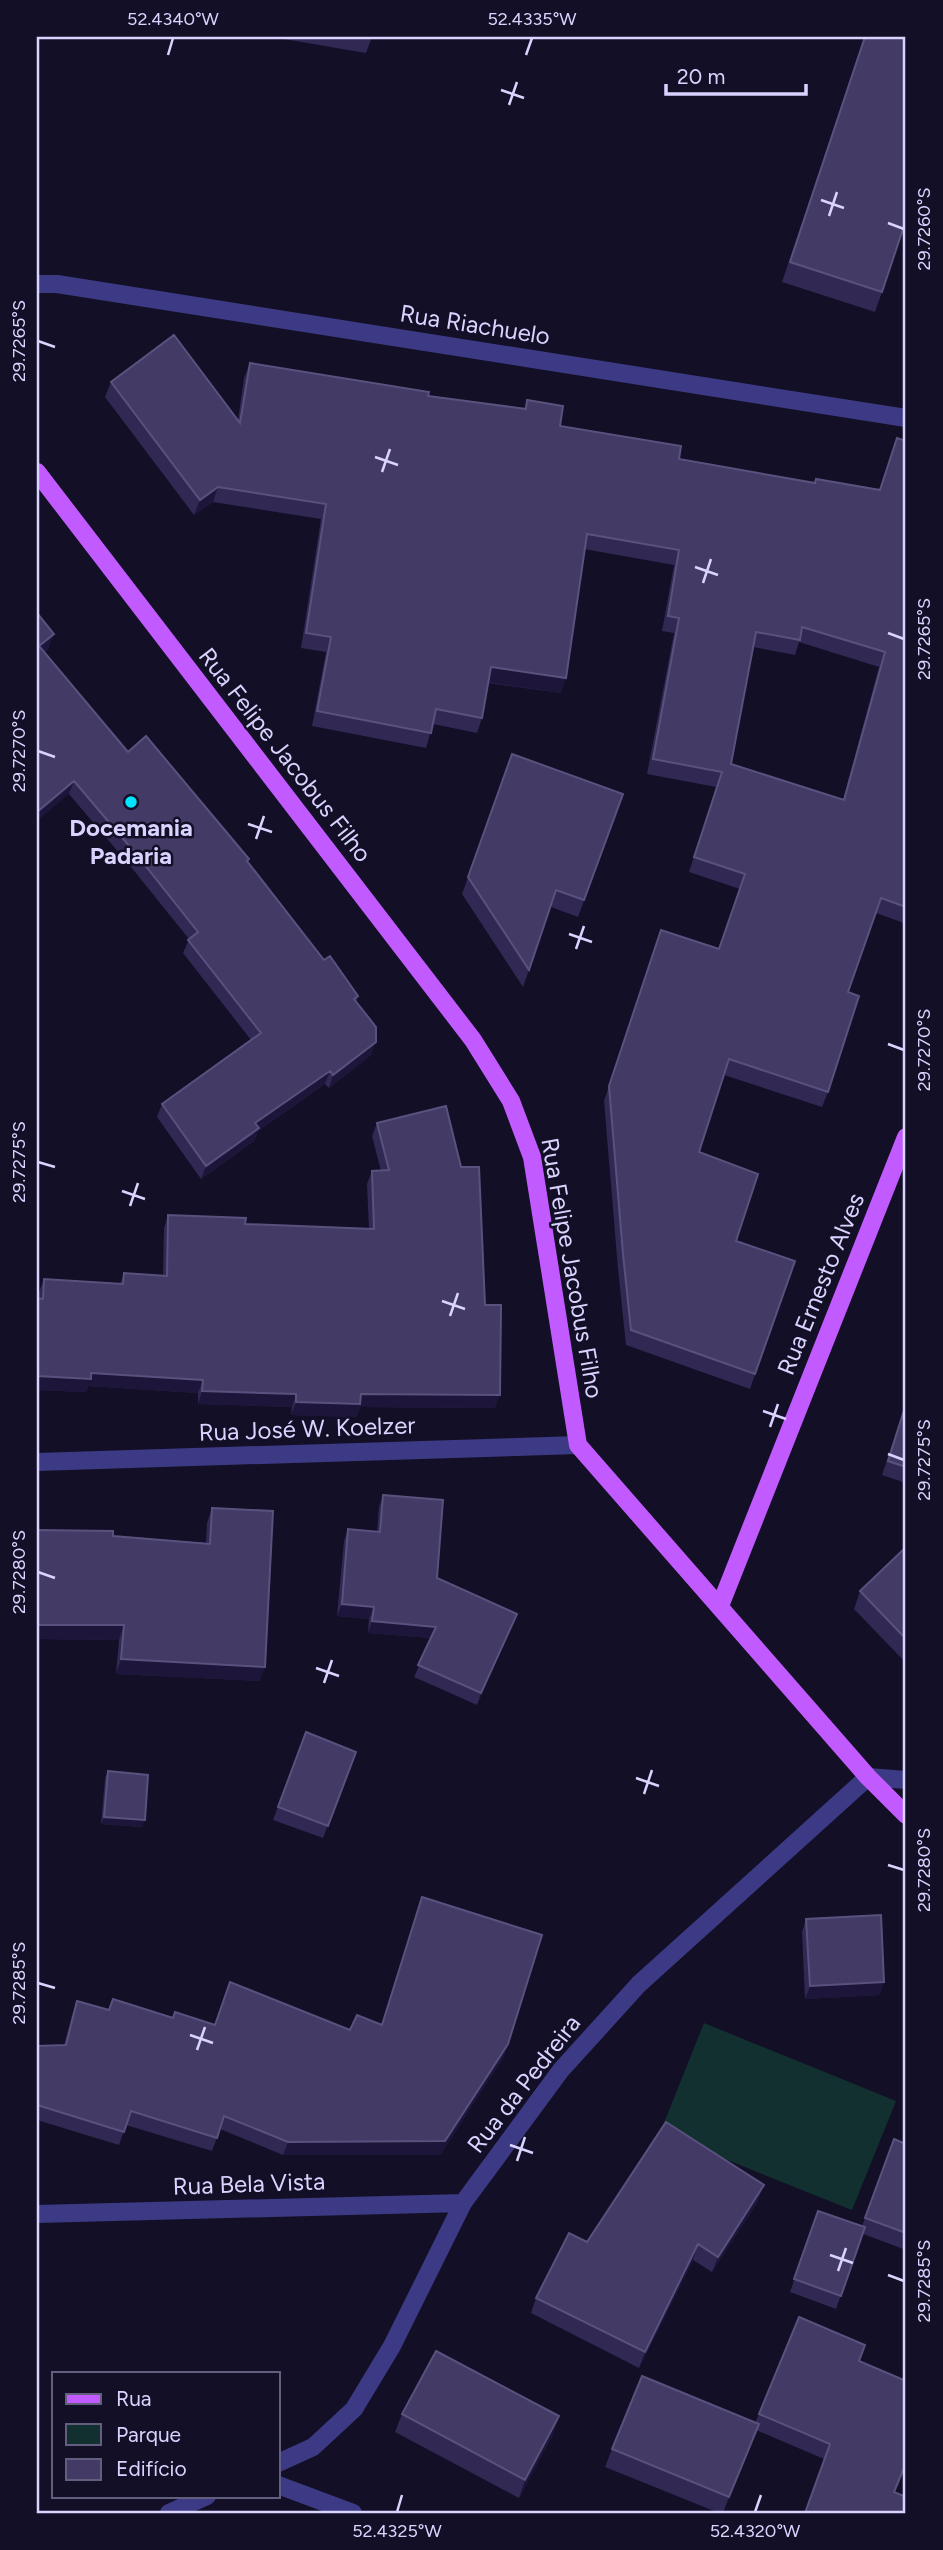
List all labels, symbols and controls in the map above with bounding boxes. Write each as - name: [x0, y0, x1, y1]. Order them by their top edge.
- text: 52.4340°W: [127, 8, 220, 30]
- text: 52.4335°W: [487, 8, 577, 30]
- scale bar: [666, 52, 806, 96]
- text: 20 m: [677, 64, 725, 89]
- text: 29.7260°S: [913, 187, 935, 271]
- street label: Rua Riachuelo: [398, 298, 552, 351]
- text: 29.7265°S: [8, 300, 30, 382]
- text: 29.7265°S: [913, 598, 935, 680]
- street label: Rua Felipe Jacobus Filho: [193, 642, 378, 868]
- text: 29.7270°S: [8, 710, 30, 792]
- marker: Docemania Padaria: [123, 794, 139, 810]
- place label: Docemania Padaria: [69, 813, 193, 870]
- text: 29.7270°S: [913, 1009, 935, 1091]
- text: 29.7275°S: [8, 1121, 30, 1203]
- street label: Rua Felipe Jacobus Filho: [535, 1135, 610, 1400]
- street label: Rua Ernesto Alves: [771, 1189, 870, 1379]
- street label: Rua José W. Koelzer: [198, 1410, 416, 1447]
- text: 29.7275°S: [913, 1419, 935, 1501]
- text: 29.7280°S: [8, 1530, 30, 1614]
- text: 29.7280°S: [913, 1828, 935, 1912]
- text: 29.7285°S: [8, 1942, 30, 2024]
- street label: Rua da Pedreira: [461, 2009, 586, 2158]
- street label: Rua Bela Vista: [172, 2166, 326, 2201]
- text: 29.7285°S: [913, 2240, 935, 2322]
- legend: [52, 2372, 280, 2498]
- text: Rua: [116, 2386, 152, 2411]
- text: Parque: [116, 2422, 181, 2447]
- text: Edifício: [116, 2456, 187, 2481]
- text: 52.4325°W: [352, 2520, 442, 2542]
- text: 52.4320°W: [710, 2520, 801, 2542]

